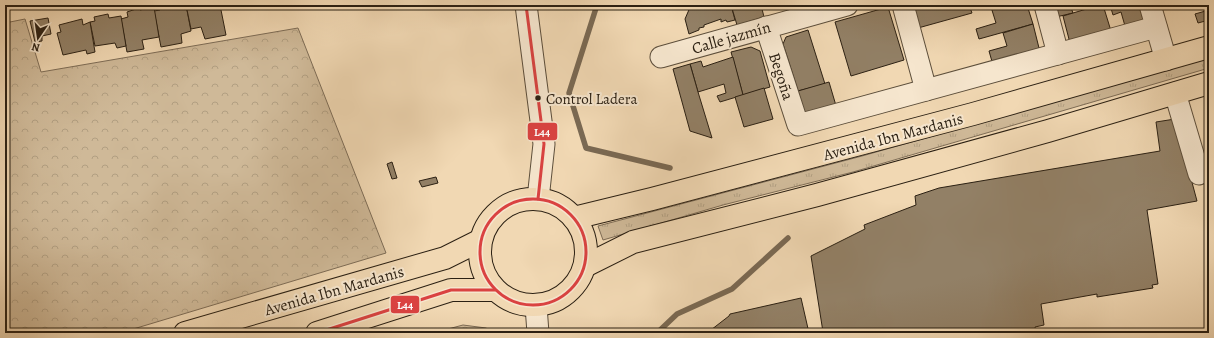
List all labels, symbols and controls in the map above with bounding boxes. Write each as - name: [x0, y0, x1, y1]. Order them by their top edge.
- street label: Calle jazmín: [689, 16, 773, 60]
- north arrow: [18, 18, 58, 58]
- text: N: [30, 39, 41, 55]
- street label: Begoña: [763, 50, 799, 103]
- place label: Control Ladera: [546, 89, 637, 109]
- marker: Control Ladera: [533, 93, 543, 103]
- street label: Avenida Ibn Mardanis: [820, 108, 966, 166]
- line badge: L44: [527, 122, 558, 141]
- text: L44: [534, 125, 550, 140]
- street label: Avenida Ibn Mardanis: [261, 261, 407, 322]
- line badge: L44: [390, 295, 420, 314]
- text: L44: [397, 298, 413, 313]

